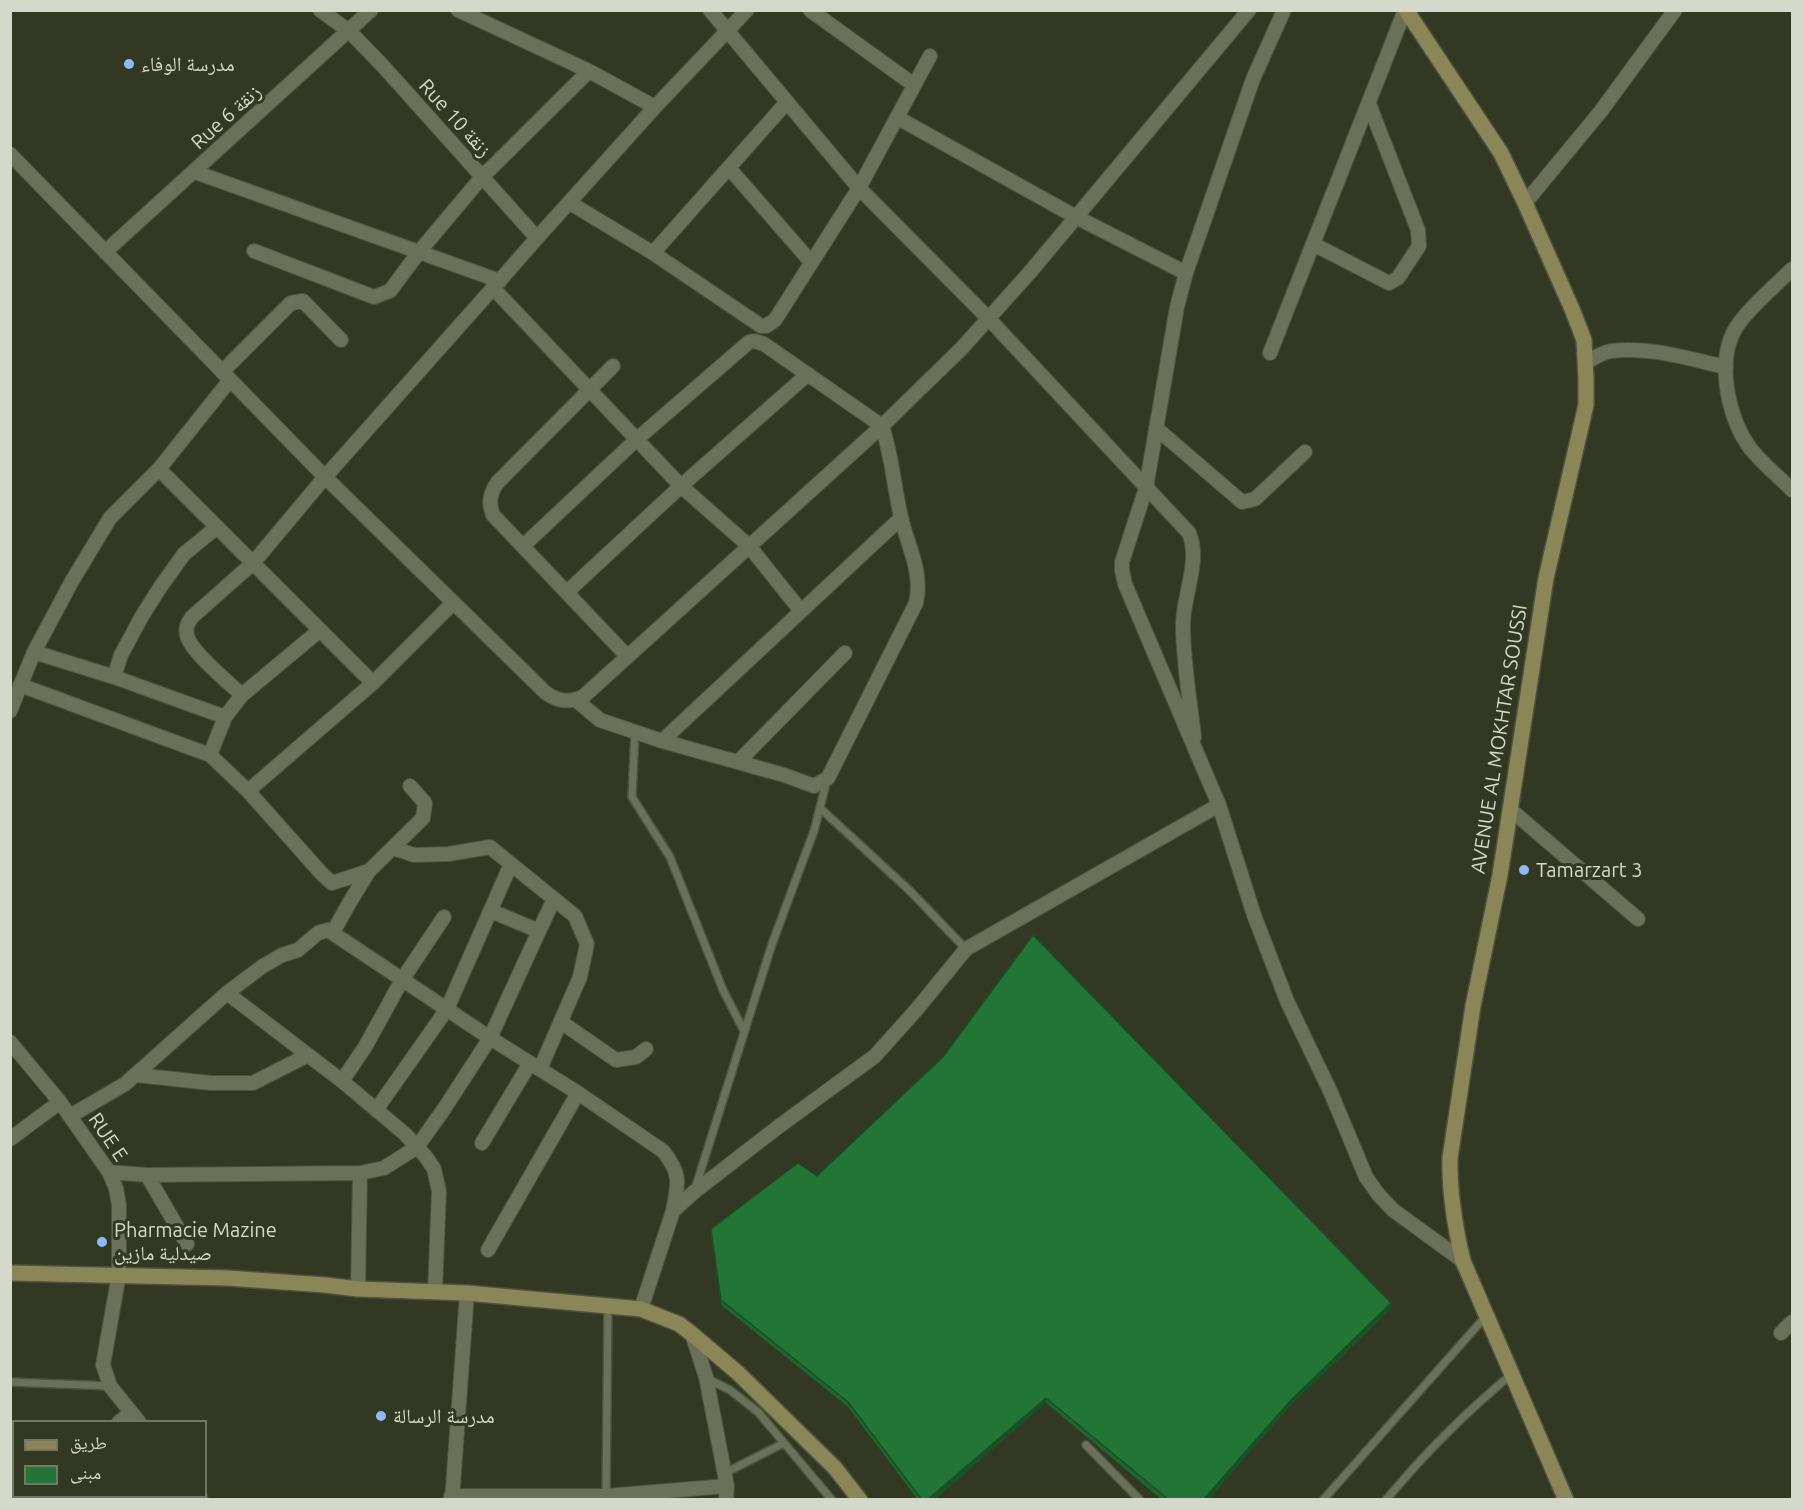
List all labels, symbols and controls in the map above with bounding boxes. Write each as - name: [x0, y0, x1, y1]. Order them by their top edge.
- place label: مدرسة الوفاء: [141, 52, 235, 76]
- marker: مدرسة الوفاء: [122, 57, 136, 71]
- street label: Rue 10 زنقة: [414, 74, 496, 162]
- street label: Rue 6 زنقة: [186, 80, 266, 154]
- street label: AVENUE AL MOKHTAR SOUSSI: [1466, 603, 1532, 875]
- place label: Tamarzart 3: [1536, 858, 1642, 882]
- marker: Tamarzart 3: [1517, 863, 1531, 877]
- street label: RUE E: [83, 1108, 133, 1166]
- place label: Pharmacie Mazine صيدلية مازين: [114, 1218, 277, 1265]
- marker: Pharmacie Mazine صيدلية مازين: [95, 1235, 109, 1249]
- place label: مدرسة الرسالة: [393, 1404, 495, 1428]
- marker: مدرسة الرسالة: [374, 1409, 388, 1423]
- legend: [12, 1420, 207, 1498]
- text: طريق: [70, 1432, 107, 1452]
- text: مبنى: [70, 1462, 101, 1482]

